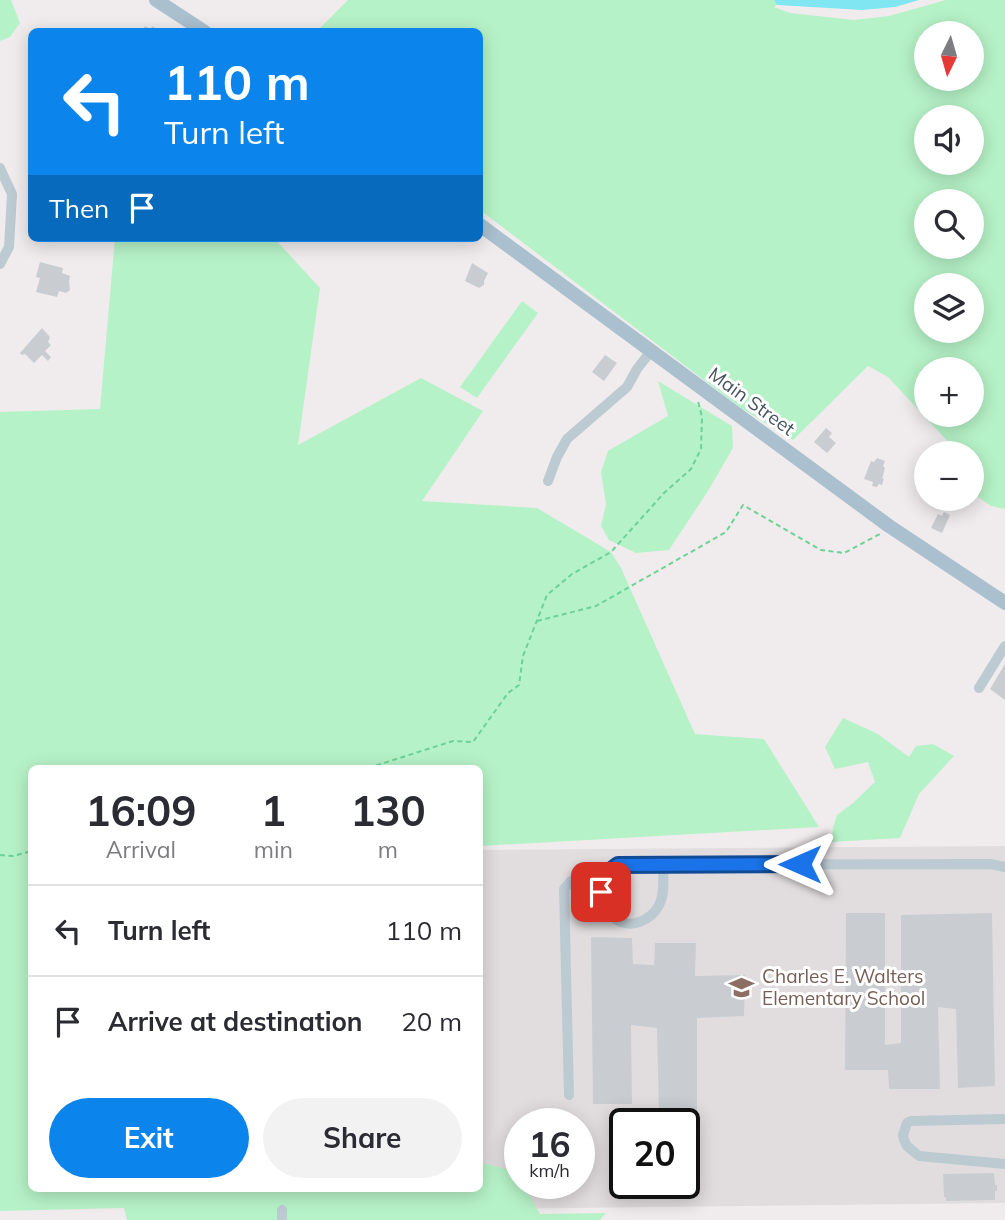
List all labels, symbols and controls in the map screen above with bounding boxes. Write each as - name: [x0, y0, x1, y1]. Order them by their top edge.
- north arrow: [914, 21, 984, 91]
- map controls: [914, 21, 984, 511]
- text: 110 m: [164, 51, 310, 112]
- icon: left: [49, 56, 140, 147]
- button: sound: [914, 105, 984, 175]
- text: Turn left: [164, 112, 284, 152]
- icon: arrive: [123, 189, 161, 227]
- button: search: [914, 189, 984, 259]
- text: Then: [49, 192, 109, 225]
- button: layers: [914, 273, 984, 343]
- button: +: [914, 357, 984, 427]
- street label: Main Street: [704, 362, 800, 441]
- button: −: [914, 441, 984, 511]
- text: 16:09: [85, 784, 196, 837]
- text: 1: [261, 784, 286, 837]
- text: 130: [350, 784, 426, 837]
- position arrow: [763, 827, 837, 901]
- text: Arrival: [106, 835, 176, 864]
- text: min: [254, 835, 293, 864]
- text: m: [378, 835, 398, 864]
- pin: [571, 862, 631, 922]
- icon: arrive: [582, 873, 620, 911]
- icon: left: [49, 912, 87, 950]
- text: Turn left: [108, 914, 210, 947]
- text: 110 m: [386, 914, 462, 947]
- place label: Charles E. Walters Elementary School: [762, 964, 925, 1010]
- school or university icon: Charles E. Walters Elementary School: [728, 973, 756, 1001]
- icon: arrive: [49, 1003, 87, 1041]
- text: Arrive at destination: [108, 1005, 363, 1038]
- text: 20 m: [401, 1005, 462, 1038]
- button: Exit: [49, 1098, 249, 1178]
- button: Share: [263, 1098, 462, 1178]
- speed limit sign: 20: [609, 1108, 700, 1199]
- text: 16: [528, 1122, 571, 1166]
- text: km/h: [529, 1159, 570, 1182]

